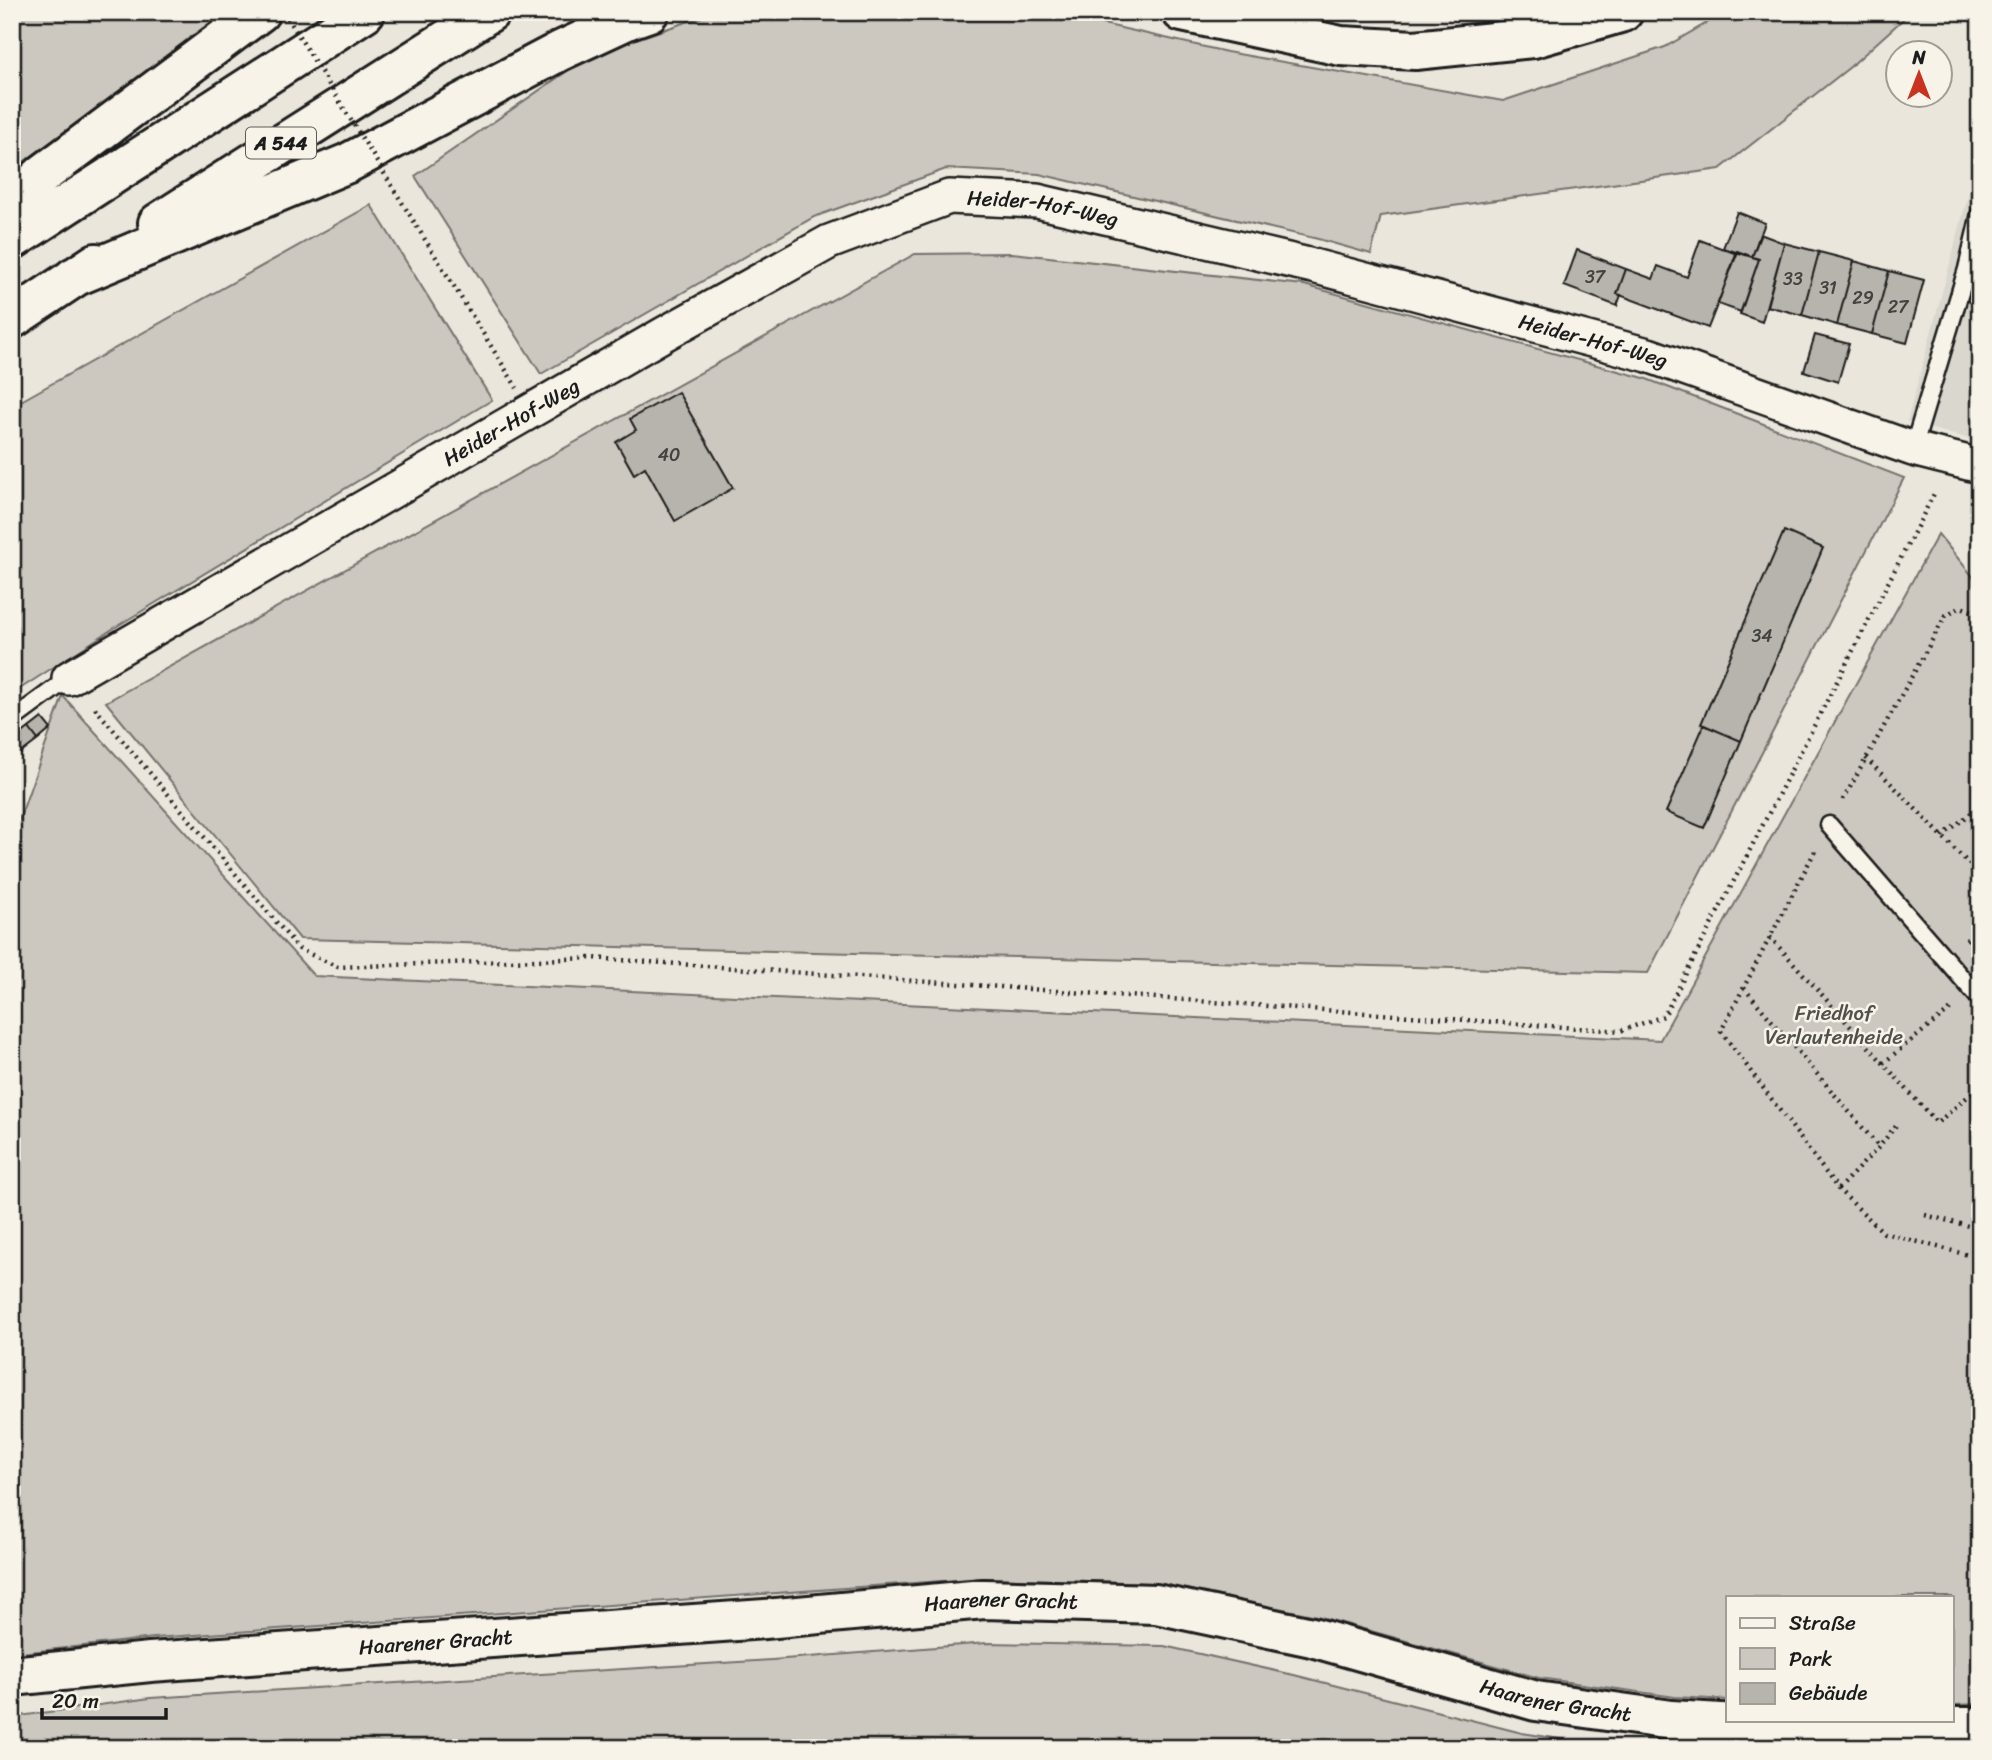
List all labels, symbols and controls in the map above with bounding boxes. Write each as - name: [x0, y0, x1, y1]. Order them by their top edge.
- north arrow: [1884, 38, 1954, 108]
- text: N: [1911, 41, 1926, 74]
- road number: A 544: [246, 127, 316, 158]
- street label: Heider-Hof-Weg: [966, 179, 1123, 239]
- house number: 37: [1585, 261, 1607, 293]
- house number: 33: [1783, 263, 1803, 295]
- house number: 31: [1819, 272, 1837, 304]
- house number: 29: [1852, 282, 1874, 314]
- house number: 27: [1888, 291, 1910, 323]
- street label: Heider-Hof-Weg: [1514, 302, 1674, 380]
- street label: Heider-Hof-Weg: [435, 367, 588, 477]
- house number: 40: [658, 439, 680, 471]
- house number: 34: [1751, 620, 1773, 652]
- park label: Friedhof Verlautenheide: [1765, 994, 1903, 1056]
- street label: Haarener Gracht: [922, 1580, 1078, 1623]
- legend: [1726, 1596, 1954, 1722]
- text: Straße: [1789, 1604, 1856, 1642]
- street label: Haarener Gracht: [358, 1618, 514, 1666]
- text: Park: [1789, 1640, 1832, 1678]
- street label: Haarener Gracht: [1475, 1667, 1634, 1733]
- text: Gebäude: [1789, 1674, 1867, 1712]
- scale bar: [42, 1676, 166, 1720]
- text: 20 m: [52, 1682, 99, 1720]

